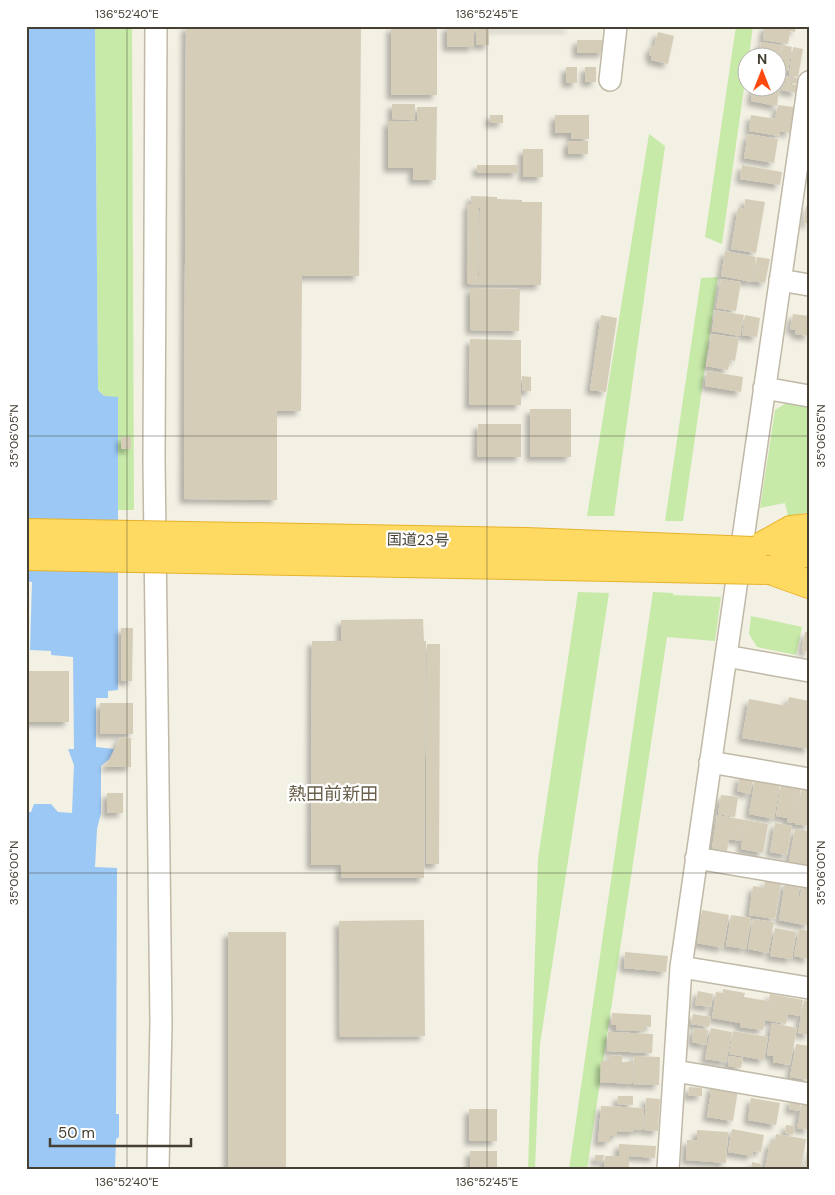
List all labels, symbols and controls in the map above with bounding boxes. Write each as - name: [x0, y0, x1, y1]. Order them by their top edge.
- text: 136°52'40"E: [95, 6, 159, 22]
- text: 136°52'45"E: [456, 6, 518, 22]
- north arrow: [738, 48, 788, 98]
- text: N: [757, 50, 767, 68]
- text: 35°06'05"N: [6, 404, 22, 468]
- text: 35°06'05"N: [813, 404, 829, 468]
- street label: 国道23号: [387, 529, 449, 551]
- district label: 熱田前新田: [288, 782, 378, 806]
- text: 35°06'00"N: [6, 841, 22, 905]
- text: 35°06'00"N: [813, 841, 829, 905]
- scale bar: [50, 1115, 191, 1147]
- text: 50 m: [58, 1123, 95, 1143]
- text: 136°52'40"E: [95, 1174, 159, 1190]
- text: 136°52'45"E: [456, 1174, 518, 1190]

